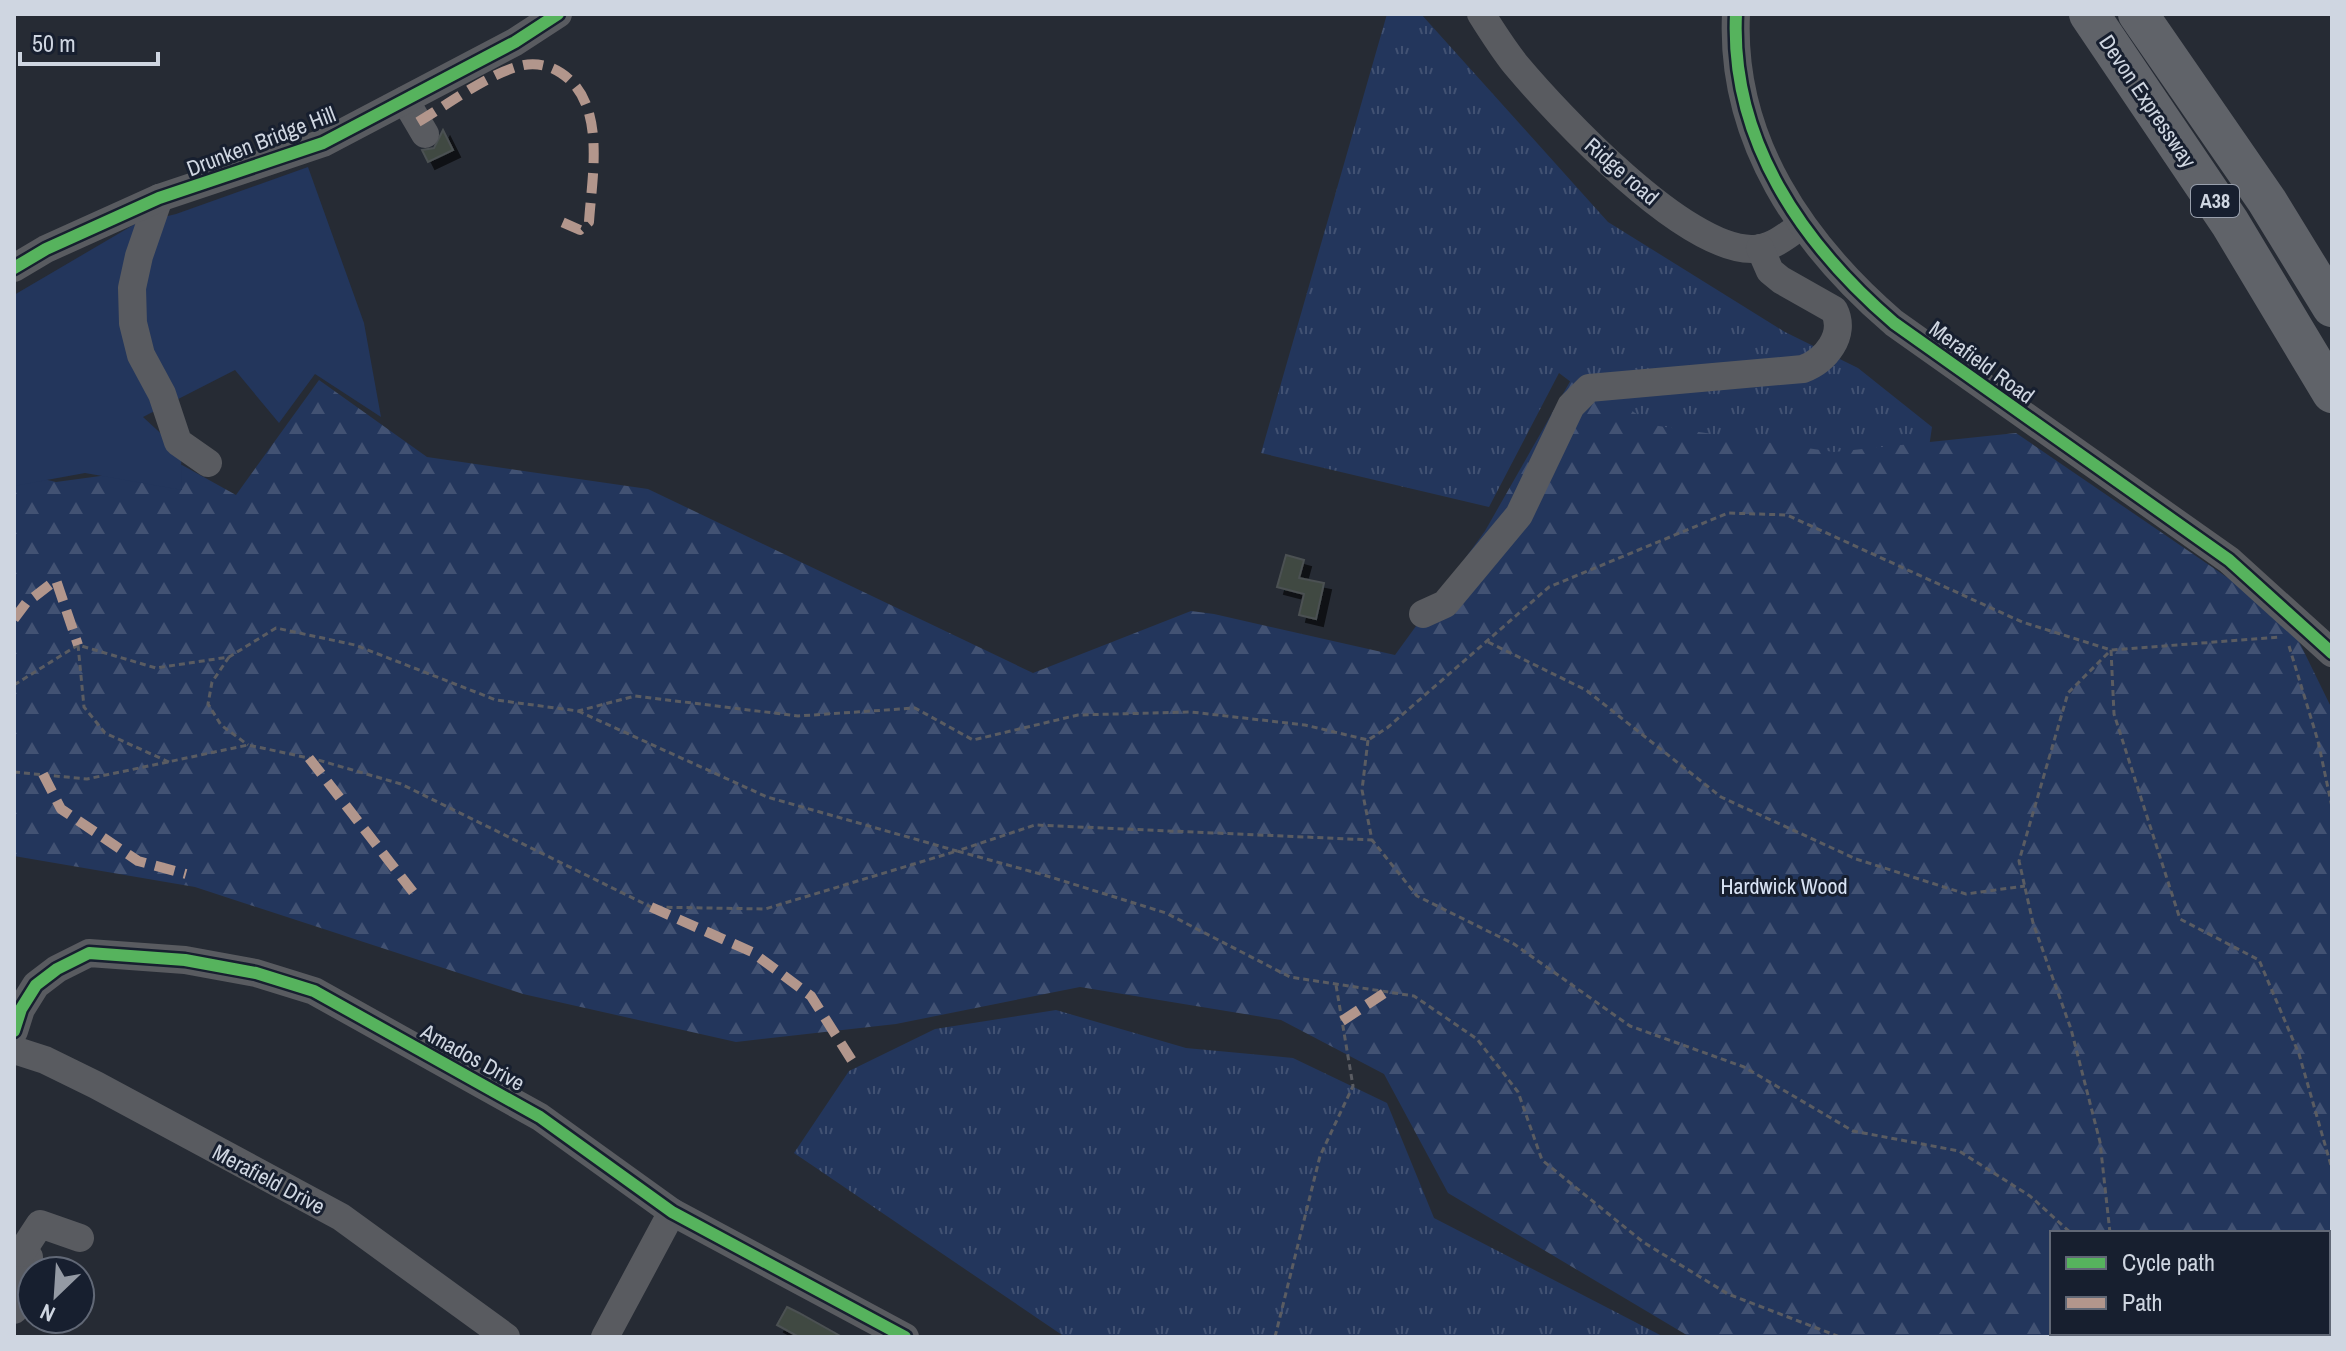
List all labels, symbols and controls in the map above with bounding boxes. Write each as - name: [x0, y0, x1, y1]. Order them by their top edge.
- scale bar: [20, 16, 158, 66]
- text: 50 m: [32, 27, 76, 59]
- street label: Devon Expressway: [2092, 29, 2204, 173]
- street label: Drunken Bridge Hill: [182, 99, 340, 183]
- street label: Ridge road: [1578, 130, 1666, 212]
- road number: A38: [2191, 185, 2239, 217]
- street label: Merafield Road: [1923, 314, 2041, 410]
- park label: Hardwick Wood: [1720, 871, 1848, 901]
- street label: Amados Drive: [415, 1016, 530, 1098]
- street label: Merafield Drive: [208, 1137, 330, 1221]
- legend: [2050, 1231, 2330, 1335]
- text: Cycle path: [2122, 1246, 2215, 1278]
- north arrow: [16, 1255, 96, 1335]
- text: Path: [2122, 1286, 2163, 1318]
- text: N: [35, 1297, 60, 1329]

